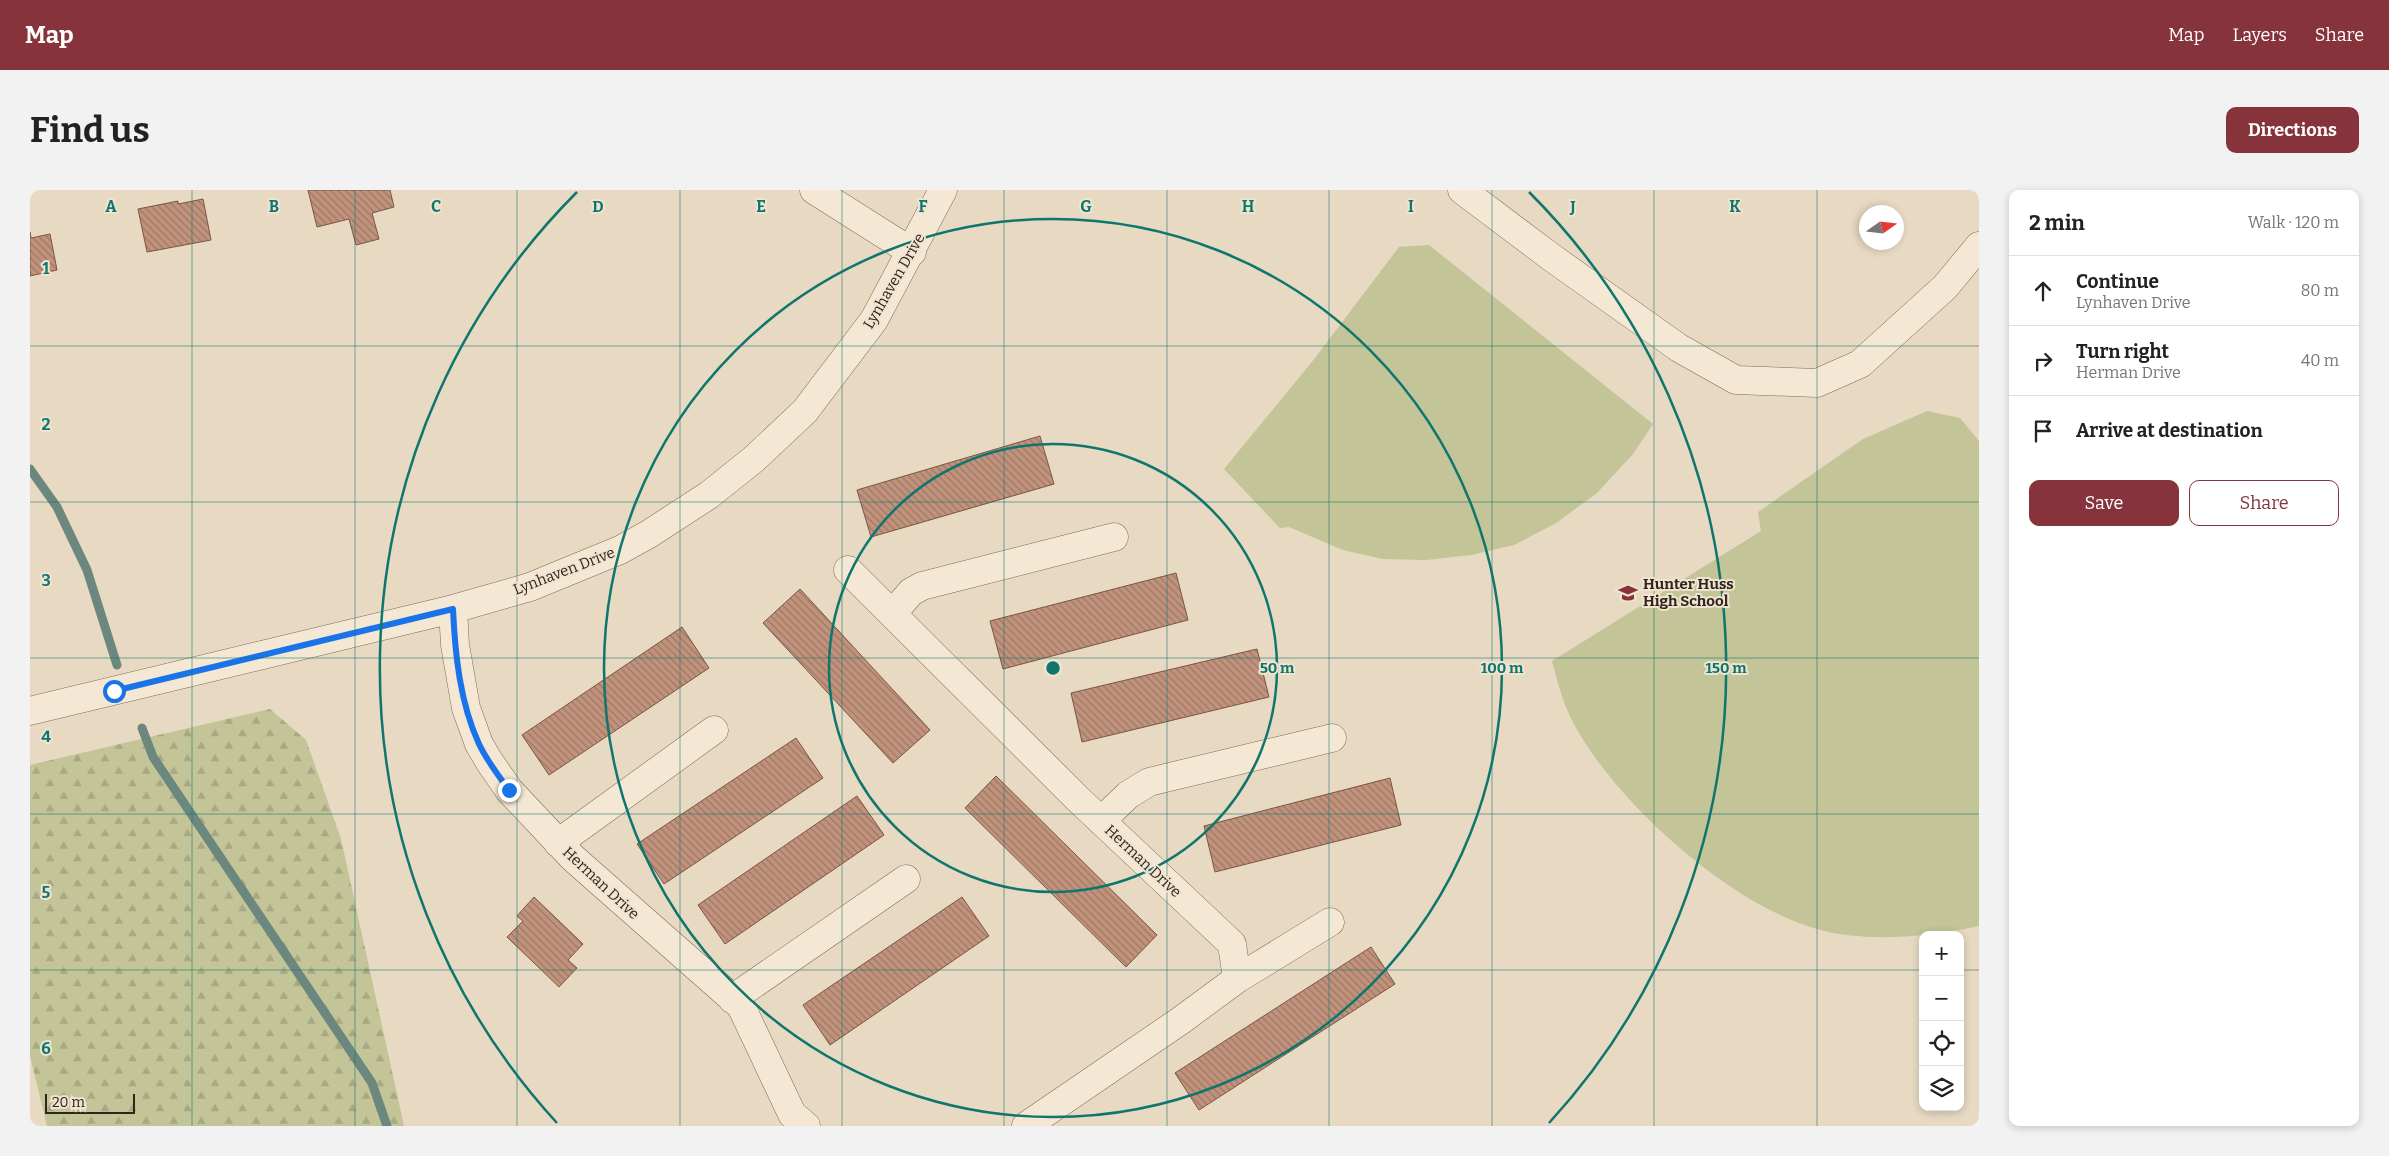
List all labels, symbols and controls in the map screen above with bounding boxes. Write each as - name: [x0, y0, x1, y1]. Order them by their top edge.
- text: Map: [25, 21, 74, 49]
- text: Map: [2168, 24, 2204, 46]
- text: Layers: [2232, 24, 2287, 46]
- text: Share: [2315, 24, 2364, 46]
- button: Directions: [2226, 107, 2359, 153]
- text: Find us: [30, 109, 150, 151]
- text: A: [105, 197, 117, 216]
- text: B: [269, 197, 279, 216]
- text: C: [431, 197, 441, 216]
- text: D: [592, 197, 604, 216]
- text: E: [756, 197, 766, 216]
- text: F: [919, 197, 928, 216]
- text: G: [1080, 197, 1092, 216]
- text: H: [1242, 197, 1255, 216]
- text: I: [1408, 197, 1414, 216]
- text: J: [1569, 197, 1576, 216]
- text: K: [1729, 197, 1741, 216]
- north arrow: [1859, 205, 1904, 250]
- text: 2 min: [2029, 210, 2085, 236]
- text: Walk · 120 m: [2248, 213, 2339, 232]
- street label: Lynhaven Drive: [859, 230, 929, 332]
- text: 1: [43, 259, 50, 278]
- text: Continue: [2076, 270, 2159, 293]
- icon: ahead: [2029, 277, 2057, 305]
- text: 80 m: [2301, 281, 2339, 300]
- text: Lynhaven Drive: [2076, 293, 2191, 312]
- text: Turn right: [2076, 340, 2169, 363]
- icon: right: [2029, 347, 2057, 375]
- text: 40 m: [2301, 351, 2339, 370]
- text: Herman Drive: [2076, 363, 2181, 382]
- text: 2: [41, 415, 51, 434]
- icon: arrive: [2029, 417, 2057, 445]
- text: Arrive at destination: [2076, 419, 2263, 442]
- button: Save: [2029, 480, 2179, 526]
- button: Share: [2189, 480, 2339, 526]
- street label: Lynhaven Drive: [511, 543, 617, 599]
- text: 3: [41, 571, 51, 590]
- place label: Hunter Huss High School: [1643, 575, 1734, 610]
- school or university icon: Hunter Huss High School: [1617, 582, 1639, 604]
- centre of rings: [1044, 659, 1062, 677]
- text: 50 m: [1260, 659, 1295, 677]
- text: 100 m: [1481, 659, 1524, 677]
- text: 150 m: [1705, 659, 1747, 677]
- route start: [103, 680, 126, 703]
- text: 4: [41, 727, 51, 746]
- route end: [498, 779, 521, 802]
- street label: Herman Drive: [1101, 821, 1185, 901]
- street label: Herman Drive: [559, 843, 643, 923]
- text: 5: [42, 883, 51, 902]
- map controls: [1919, 931, 1964, 1111]
- button: +: [1919, 931, 1964, 976]
- button: −: [1919, 976, 1964, 1021]
- button: locate: [1919, 1021, 1964, 1066]
- text: 6: [41, 1039, 51, 1058]
- button: layers: [1919, 1066, 1964, 1111]
- scale bar: [45, 1091, 135, 1114]
- text: 20 m: [52, 1094, 85, 1111]

